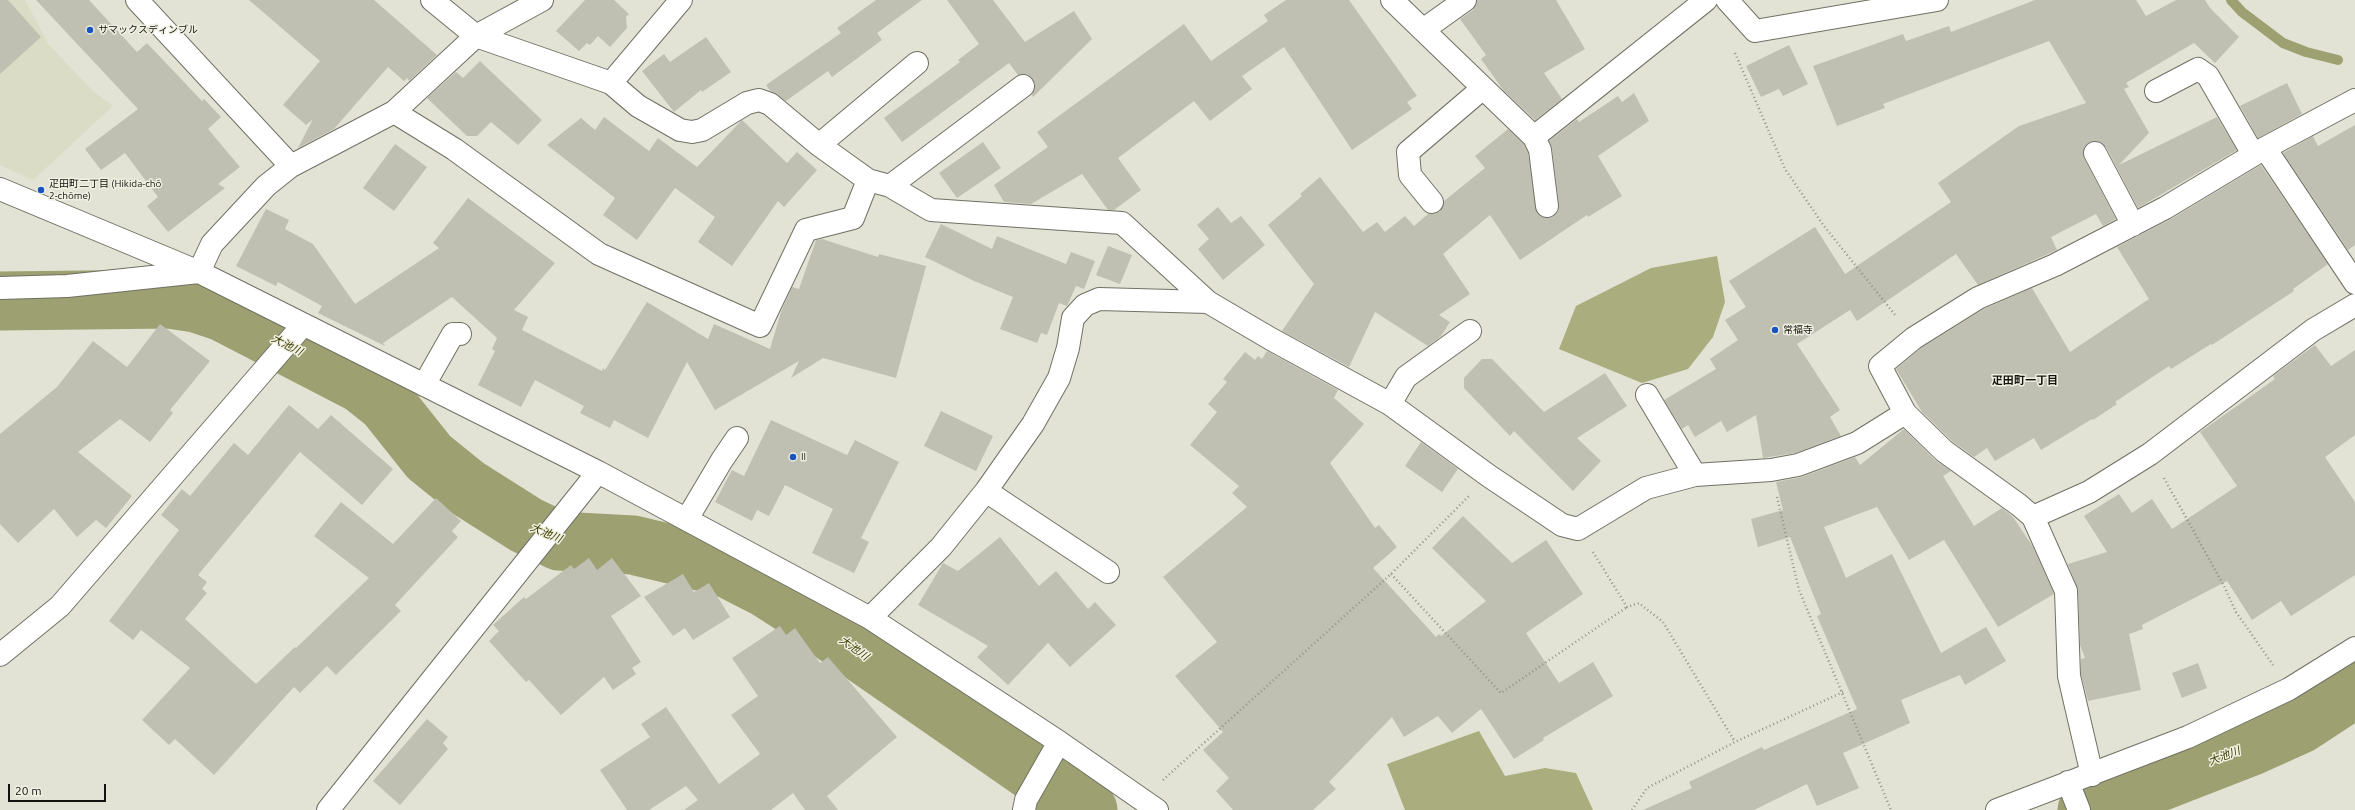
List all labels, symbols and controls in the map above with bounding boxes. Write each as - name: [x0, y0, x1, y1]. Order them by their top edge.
- place label: サマックスディンブル: [98, 24, 198, 36]
- marker: サマックスディンブル: [85, 25, 95, 35]
- place label: 疋田町二丁目 (Hikida-chō 2-chōme): [49, 178, 161, 202]
- marker: 疋田町二丁目 (Hikida-chō 2-chōme): [36, 185, 46, 195]
- place label: 常福寺: [1783, 324, 1813, 336]
- marker: 常福寺: [1770, 325, 1780, 335]
- water label: 大池川: [269, 332, 305, 358]
- district label: 疋田町一丁目: [1992, 373, 2058, 387]
- place label: II: [801, 451, 806, 463]
- marker: II: [788, 452, 798, 462]
- water label: 大池川: [528, 520, 564, 546]
- water label: 大池川: [837, 633, 871, 663]
- water label: 大池川: [2206, 744, 2242, 768]
- scale bar: [10, 776, 108, 802]
- text: 20 m: [15, 784, 42, 797]

